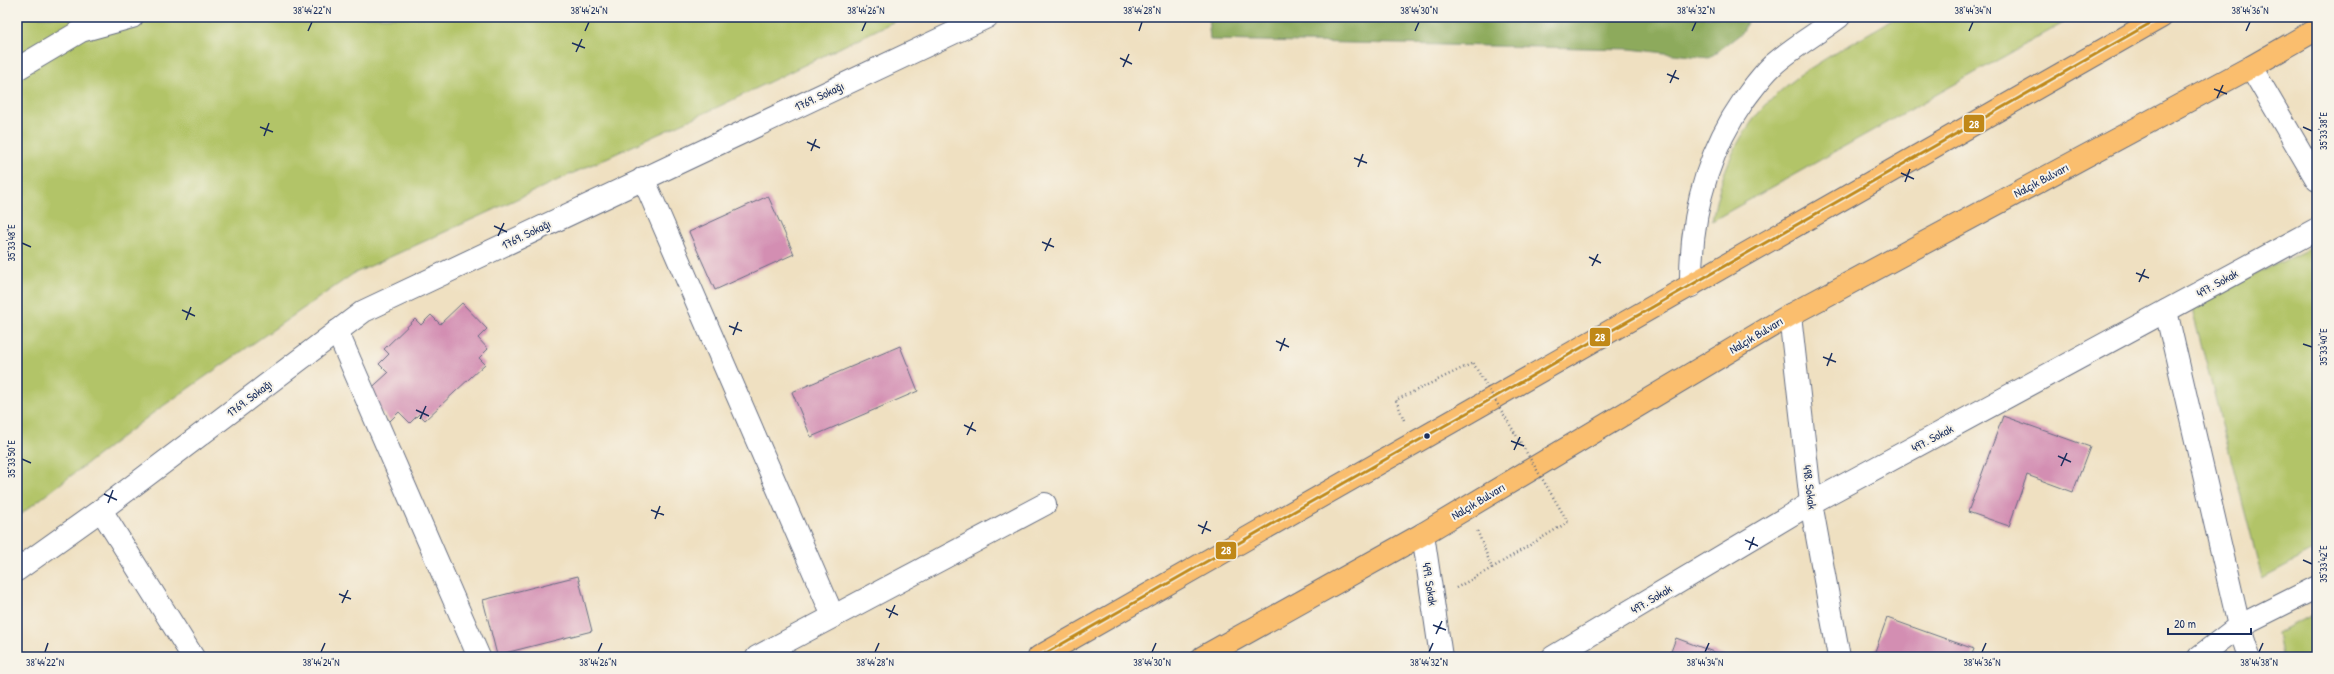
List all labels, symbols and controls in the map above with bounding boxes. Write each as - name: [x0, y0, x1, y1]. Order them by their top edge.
- text: 38°44'22"N: [293, 4, 331, 17]
- text: 38°44'24"N: [570, 4, 608, 17]
- text: 38°44'26"N: [847, 4, 885, 17]
- text: 38°44'28"N: [1123, 4, 1161, 17]
- text: 38°44'30"N: [1400, 4, 1438, 17]
- text: 38°44'32"N: [1677, 4, 1715, 17]
- text: 38°44'34"N: [1955, 4, 1991, 17]
- text: 38°44'36"N: [2231, 4, 2269, 17]
- street label: 1769. Sokağı: [791, 77, 847, 115]
- text: 35°33'38"E: [2317, 111, 2330, 150]
- line badge: 28: [1963, 114, 1985, 133]
- text: 28: [1969, 117, 1979, 131]
- street label: Nalçık Bulvarı: [2010, 158, 2072, 202]
- street label: 1769. Sokağı: [499, 215, 553, 253]
- text: 35°33'48"E: [5, 224, 18, 262]
- street label: 497. Sokak: [2193, 265, 2241, 301]
- street label: Nalçık Bulvarı: [1726, 312, 1786, 358]
- line badge: 28: [1589, 327, 1611, 347]
- text: 35°33'40"E: [2317, 328, 2330, 366]
- text: 28: [1595, 330, 1605, 344]
- street label: 1769. Sokağı: [223, 375, 275, 421]
- street label: 497. Sokak: [1908, 420, 1956, 456]
- unlabelled marker: [1422, 431, 1432, 441]
- text: 35°33'50"E: [5, 440, 18, 478]
- street label: 498. Sokak: [1799, 464, 1821, 510]
- street label: Nalçık Bulvarı: [1448, 478, 1508, 524]
- line badge: 28: [1215, 541, 1237, 560]
- text: 28: [1221, 543, 1231, 557]
- text: 35°33'42"E: [2317, 545, 2330, 583]
- street label: 499. Sokak: [1418, 561, 1442, 607]
- street label: 497. Sokak: [1627, 580, 1675, 618]
- scale bar: [2168, 610, 2251, 636]
- text: 20 m: [2174, 615, 2196, 632]
- text: 38°44'22"N: [26, 656, 64, 669]
- text: 38°44'24"N: [302, 656, 340, 669]
- text: 38°44'26"N: [579, 656, 617, 669]
- text: 38°44'28"N: [856, 656, 894, 669]
- text: 38°44'30"N: [1133, 656, 1171, 669]
- text: 38°44'32"N: [1410, 656, 1448, 669]
- text: 38°44'34"N: [1687, 656, 1723, 669]
- text: 38°44'36"N: [1963, 656, 2001, 669]
- text: 38°44'38"N: [2240, 656, 2278, 669]

